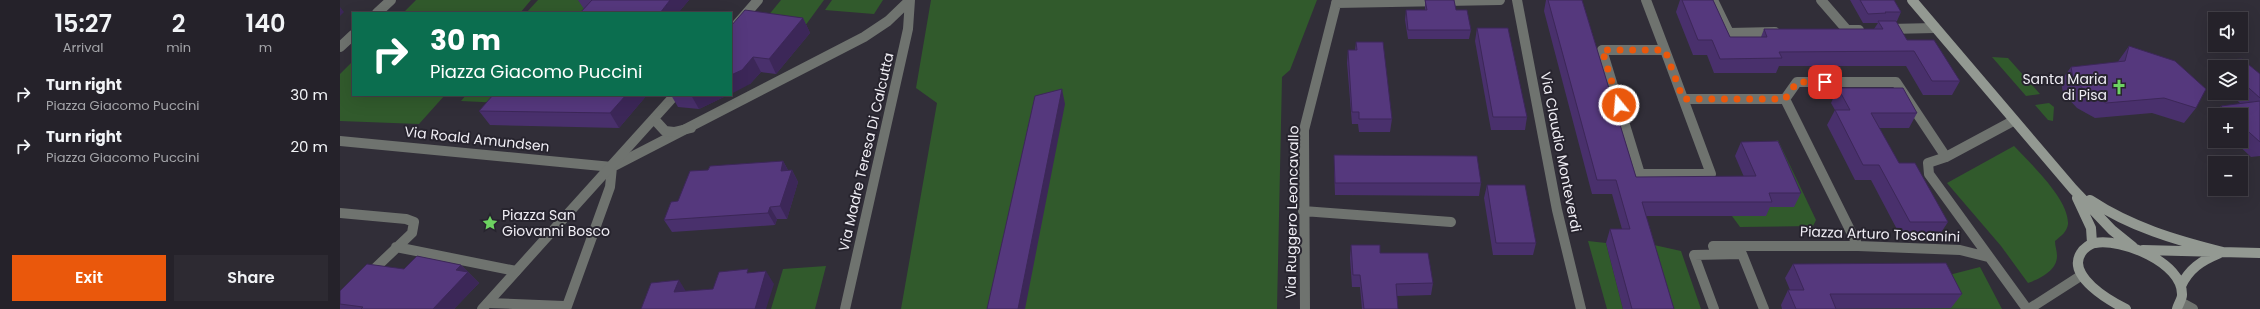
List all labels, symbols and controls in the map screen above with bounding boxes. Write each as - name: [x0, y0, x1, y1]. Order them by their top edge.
- text: 15:27: [54, 7, 112, 40]
- text: 2: [172, 7, 186, 40]
- text: 140: [246, 7, 286, 40]
- map controls: [2208, 12, 2248, 196]
- button: sound: [2208, 12, 2248, 52]
- text: 30 m: [430, 21, 501, 60]
- icon: right: [364, 28, 416, 80]
- text: Arrival: [63, 38, 104, 57]
- text: min: [166, 38, 191, 57]
- text: m: [259, 38, 272, 57]
- street label: Via Madre Teresa Di Calcutta: [833, 51, 899, 253]
- text: Piazza Giacomo Puccini: [430, 59, 642, 84]
- button: layers: [2208, 60, 2248, 100]
- pin: [1808, 65, 1842, 99]
- place label: Santa Maria di Pisa: [2022, 69, 2107, 105]
- street label: Via Claudio Monteverdi: [1536, 70, 1586, 234]
- icon: arrive: [1814, 71, 1836, 93]
- text: Turn right: [46, 74, 122, 95]
- church icon: Santa Maria di Pisa: [2110, 78, 2128, 96]
- icon: right: [12, 83, 34, 105]
- text: 30 m: [290, 84, 328, 105]
- position arrow: [1598, 84, 1640, 126]
- text: Piazza Giacomo Puccini: [46, 96, 199, 115]
- button: +: [2208, 108, 2248, 148]
- street label: Via Roald Amundsen: [403, 121, 551, 157]
- street label: Via Ruggero Leoncavallo: [1280, 125, 1304, 299]
- text: Turn right: [46, 126, 122, 147]
- icon: right: [12, 135, 34, 157]
- text: 20 m: [290, 136, 328, 157]
- text: Piazza Giacomo Puccini: [46, 148, 199, 167]
- button: −: [2208, 156, 2248, 196]
- place label: Piazza San Giovanni Bosco: [502, 205, 610, 241]
- place icon: Piazza San Giovanni Bosco: [481, 214, 499, 232]
- street label: Piazza Arturo Toscanini: [1800, 221, 1960, 247]
- button: Exit: [12, 255, 166, 301]
- button: Share: [174, 255, 328, 301]

